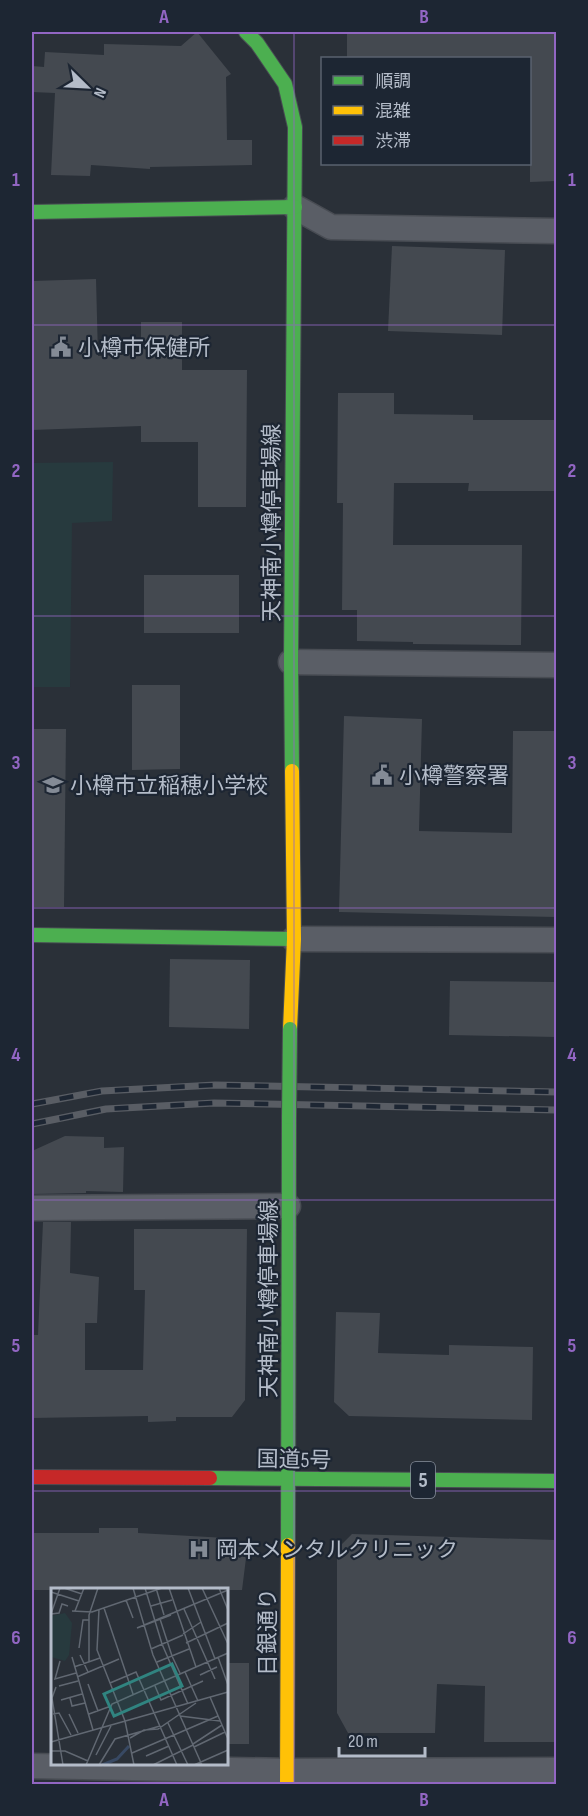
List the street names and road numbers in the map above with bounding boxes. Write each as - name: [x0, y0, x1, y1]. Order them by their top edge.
- street label: 天神南小樽停車場線: [259, 424, 286, 622]
- street label: 天神南小樽停車場線: [256, 1200, 283, 1398]
- street label: 国道5号: [256, 1446, 332, 1475]
- road number: 5: [411, 1462, 435, 1498]
- street label: 日銀通り: [255, 1588, 282, 1676]

